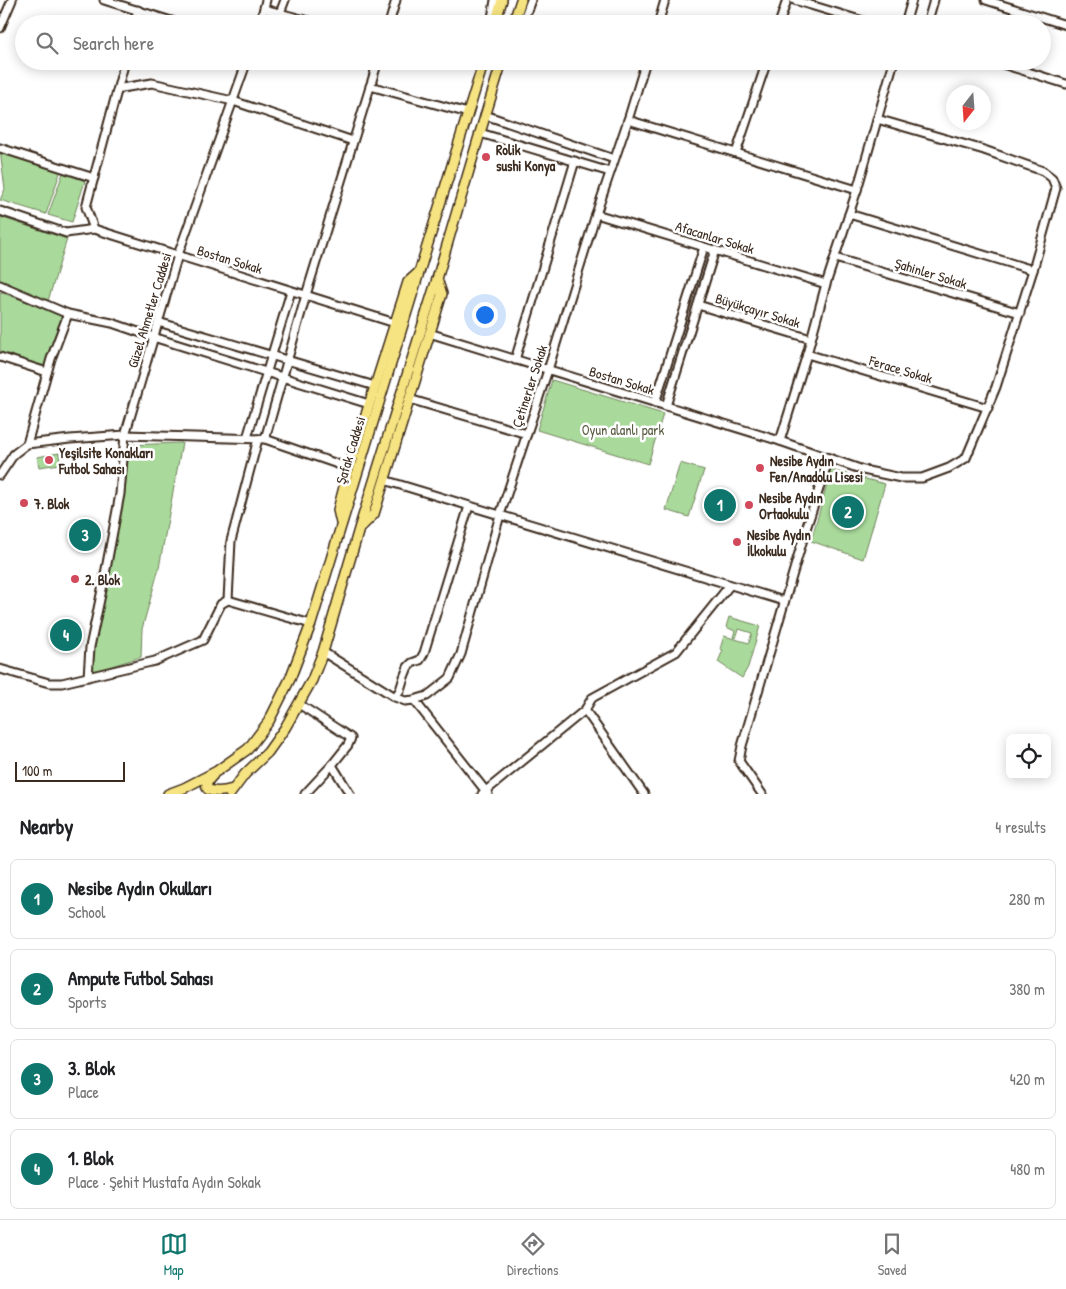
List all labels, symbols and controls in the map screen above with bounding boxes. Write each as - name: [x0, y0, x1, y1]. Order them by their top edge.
- search box: [15, 15, 1051, 70]
- icon: search: [33, 29, 61, 57]
- text: Search here: [73, 30, 154, 56]
- north arrow: [946, 85, 991, 130]
- place label: Rolik sushi Konya: [496, 140, 556, 177]
- marker: Rolik sushi Konya: [480, 151, 492, 163]
- street label: Afacanlar Sokak: [673, 216, 757, 258]
- street label: Bostan Sokak: [195, 240, 265, 278]
- street label: Güzel Ahmetler Caddesi: [122, 250, 176, 370]
- street label: Şahinler Sokak: [893, 253, 970, 293]
- street label: Büyükçayır Sokak: [713, 288, 803, 333]
- your location: [472, 302, 498, 328]
- street label: Çetinerler Sokak: [507, 342, 551, 430]
- street label: Ferace Sokak: [866, 350, 935, 388]
- street label: Bostan Sokak: [587, 361, 657, 399]
- street label: Şafak Caddesi: [331, 414, 369, 486]
- park label: Oyun alanlı park: [582, 420, 665, 440]
- place label: Yeşilsite Konakları Futbol Sahası: [58, 443, 153, 478]
- place label: Nesibe Aydın Fen/Anadolu Lisesi: [769, 451, 863, 486]
- marker: Yeşilsite Konakları Futbol Sahası: [43, 454, 55, 466]
- marker: Nesibe Aydın Fen/Anadolu Lisesi: [754, 462, 766, 474]
- pin: 1: [704, 486, 736, 524]
- place label: Nesibe Aydın Ortaokulu: [759, 488, 823, 523]
- pin: 2: [832, 493, 864, 531]
- place label: 7. Blok: [33, 494, 70, 513]
- marker: 7. Blok: [18, 497, 30, 509]
- marker: Nesibe Aydın Ortaokulu: [743, 499, 755, 511]
- pin: 3: [69, 516, 101, 554]
- place label: Nesibe Aydın İlkokulu: [747, 525, 811, 560]
- marker: Nesibe Aydın İlkokulu: [731, 536, 743, 548]
- place label: 2. Blok: [85, 570, 120, 589]
- marker: 2. Blok: [69, 573, 81, 585]
- pin: 4: [50, 616, 82, 654]
- map controls: [1006, 734, 1051, 779]
- button: locate: [1006, 734, 1051, 779]
- scale bar: [15, 759, 125, 782]
- text: 100 m: [22, 761, 52, 780]
- text: Nearby: [20, 812, 73, 841]
- text: 4 results: [995, 816, 1046, 838]
- text: Nesibe Aydın Okulları: [68, 875, 212, 901]
- text: 1: [34, 888, 40, 910]
- text: 280 m: [1009, 888, 1045, 910]
- text: School: [68, 901, 105, 923]
- text: Ampute Futbol Sahası: [68, 965, 214, 991]
- text: 2: [33, 978, 41, 1000]
- text: 380 m: [1009, 978, 1045, 1000]
- text: Sports: [68, 991, 106, 1013]
- text: 3. Blok: [68, 1055, 115, 1081]
- text: 3: [33, 1068, 41, 1090]
- text: 420 m: [1010, 1068, 1045, 1090]
- text: Place: [68, 1081, 99, 1103]
- text: 1. Blok: [68, 1145, 114, 1171]
- text: 4: [34, 1158, 40, 1180]
- text: 480 m: [1010, 1158, 1045, 1180]
- text: Place · Şehit Mustafa Aydın Sokak: [68, 1171, 261, 1193]
- tab: Map: [160, 1230, 188, 1279]
- tab: Directions: [507, 1230, 558, 1279]
- tab: Saved: [878, 1230, 906, 1279]

